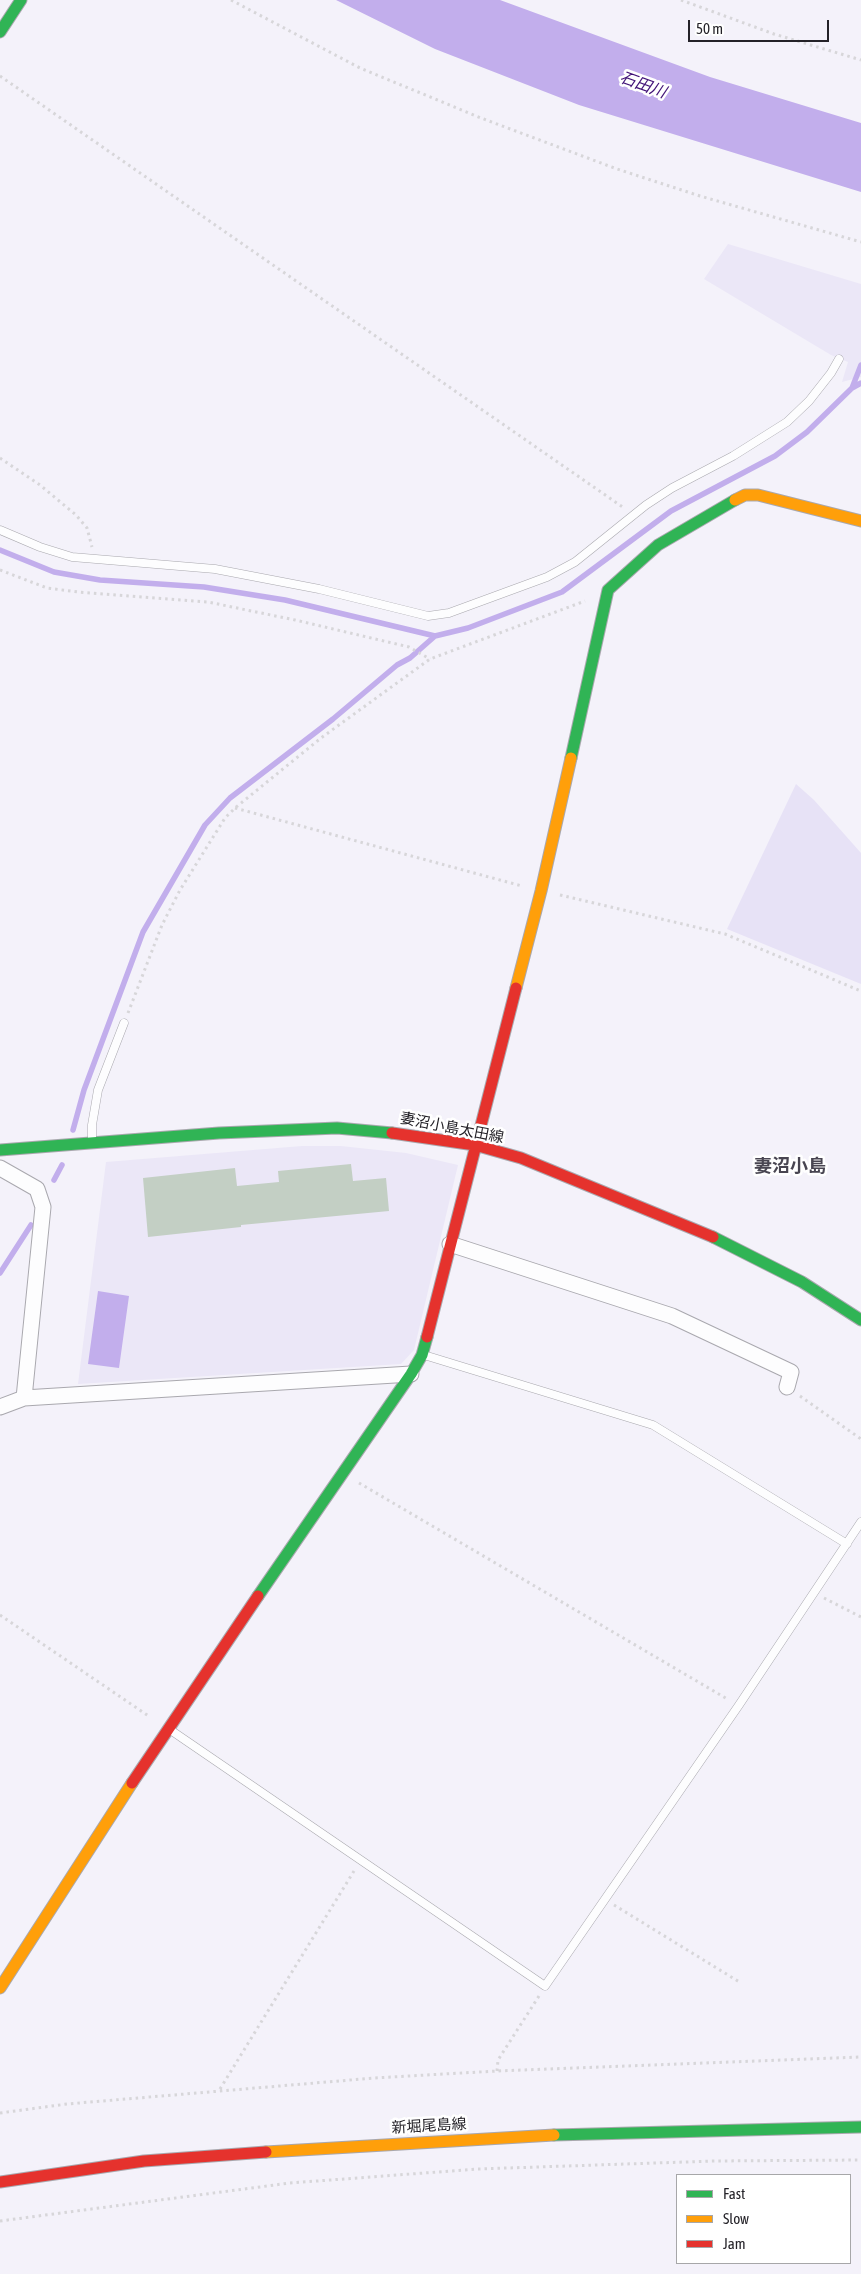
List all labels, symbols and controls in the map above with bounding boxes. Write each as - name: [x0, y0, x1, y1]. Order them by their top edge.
- scale bar: [691, 10, 832, 42]
- text: 50 m: [696, 20, 723, 37]
- water label: 石田川: [617, 68, 669, 102]
- street label: 妻沼小島太田線: [399, 1109, 505, 1147]
- district label: 妻沼小島: [754, 1155, 826, 1177]
- street label: 新堀尾島線: [391, 2115, 467, 2137]
- legend: [676, 2174, 851, 2264]
- text: Fast: [723, 2185, 745, 2202]
- text: Slow: [723, 2210, 749, 2227]
- text: Jam: [723, 2235, 746, 2252]

